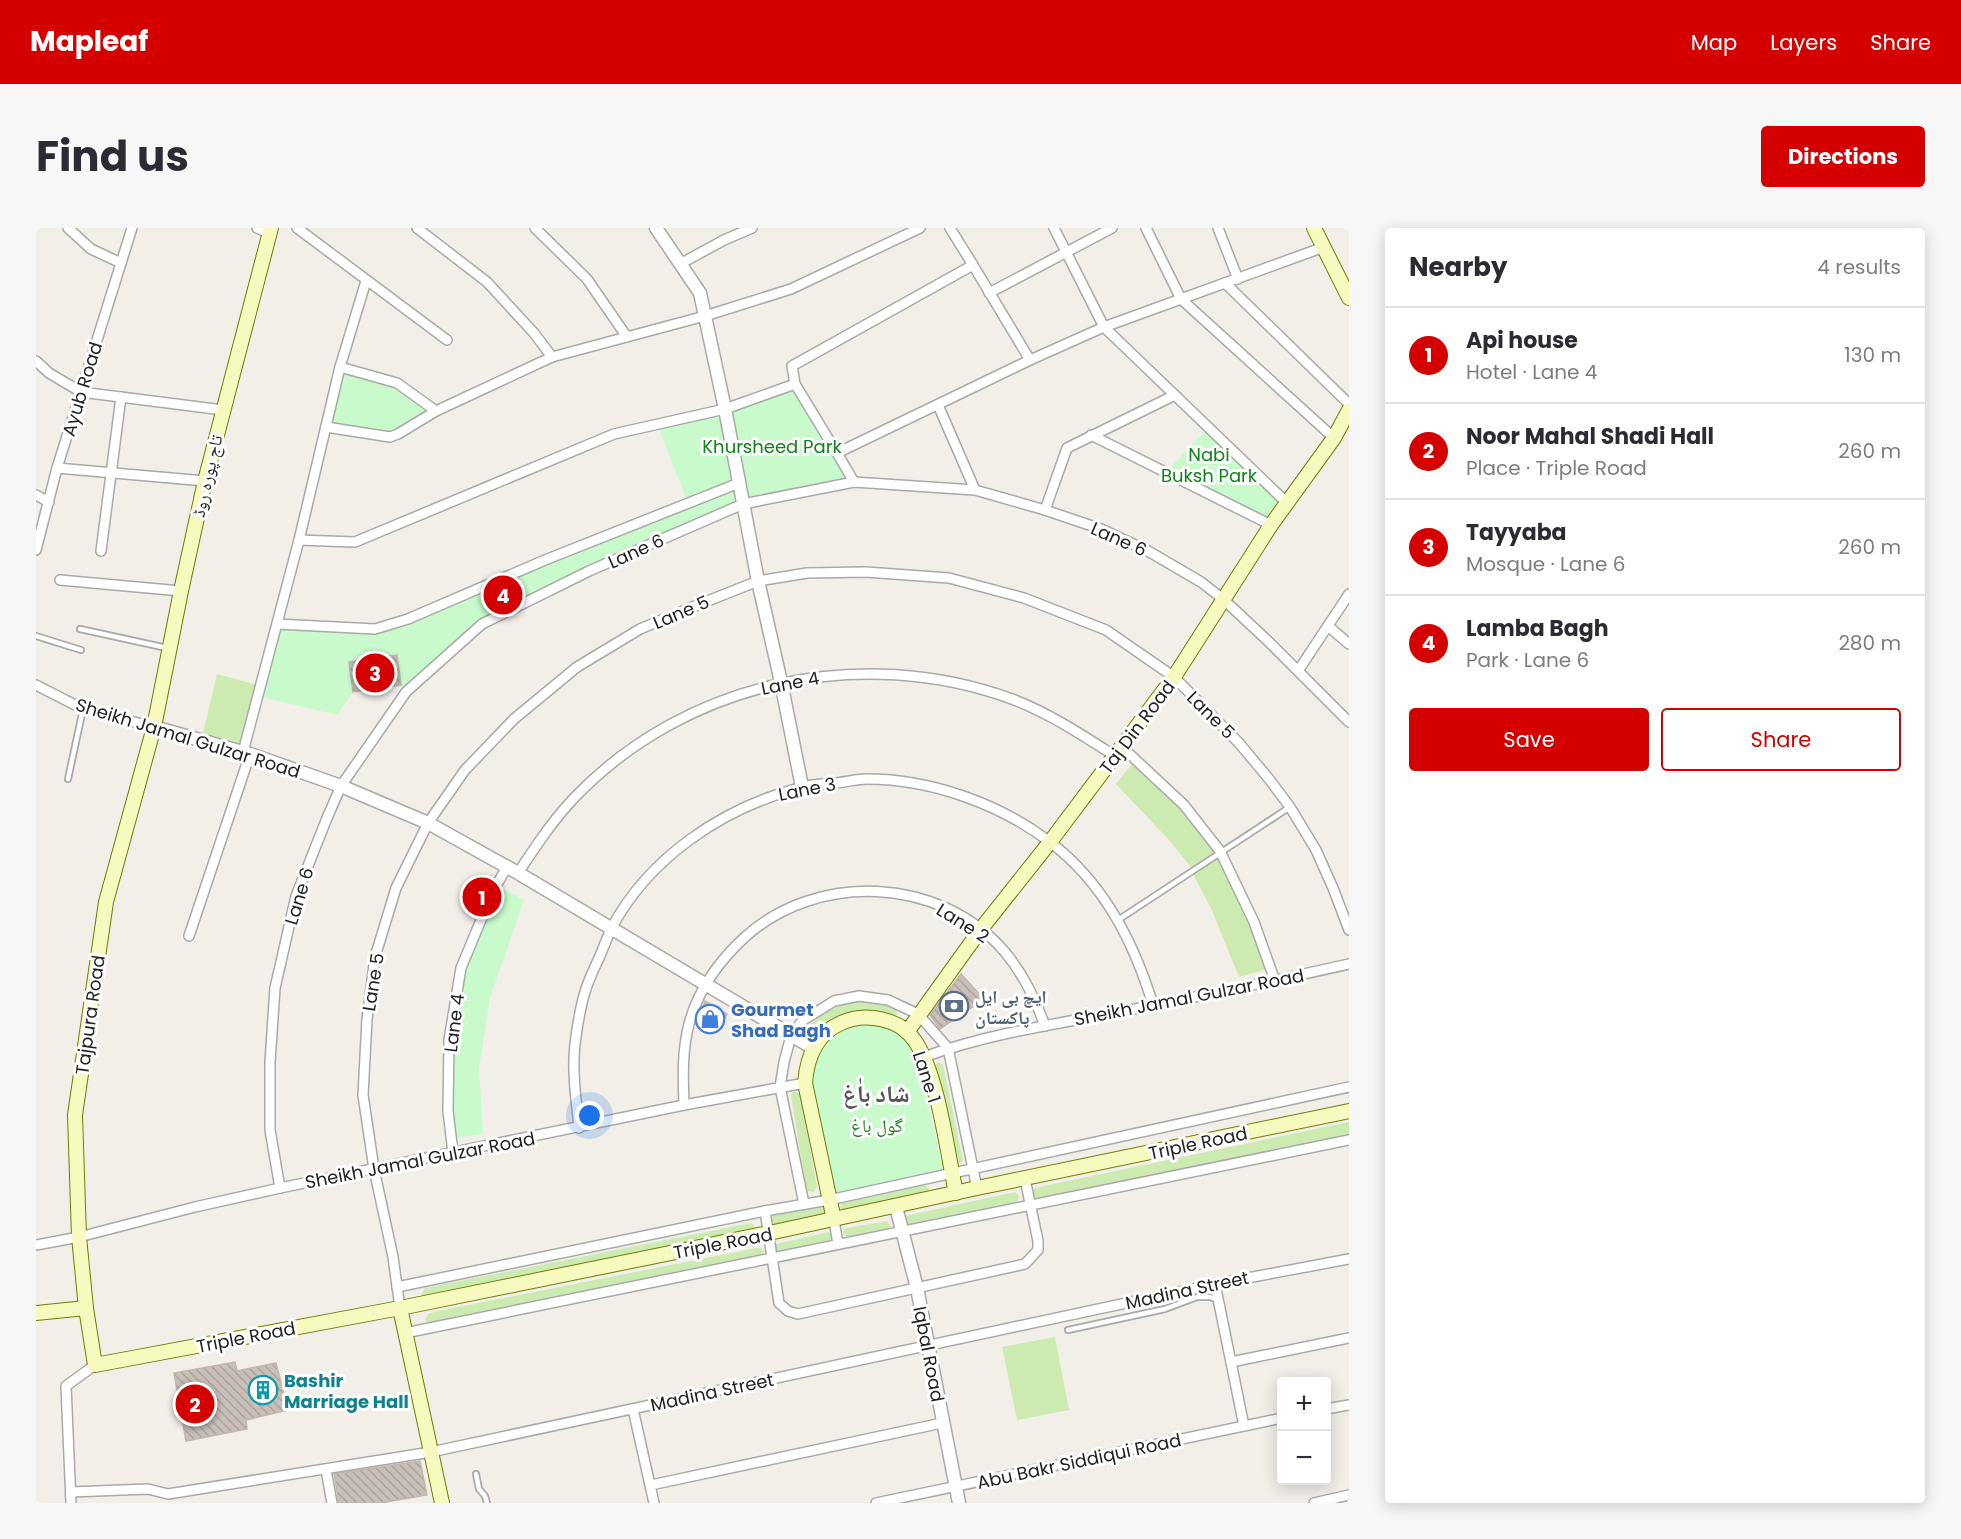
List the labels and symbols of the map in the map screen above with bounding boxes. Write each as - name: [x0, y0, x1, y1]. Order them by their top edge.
- street label: Ayub Road: [56, 339, 108, 439]
- street label: تاج پورہ روڈ: [185, 433, 229, 519]
- park label: Khursheed Park: [702, 434, 842, 459]
- park label: Nabi Buksh Park: [1161, 442, 1258, 488]
- street label: Lane 6: [1087, 516, 1151, 562]
- street label: Lane 6: [604, 528, 668, 574]
- pin: 4: [484, 572, 522, 617]
- street label: Lane 5: [649, 589, 713, 635]
- pin: 3: [356, 650, 394, 696]
- street label: Lane 4: [759, 665, 821, 701]
- street label: Taj Din Road: [1093, 675, 1181, 779]
- street label: Lane 5: [1181, 685, 1241, 745]
- street label: Sheikh Jamal Gulzar Road: [73, 692, 303, 784]
- street label: Lane 3: [776, 771, 838, 807]
- street label: Lane 6: [278, 864, 320, 928]
- pin: 1: [462, 874, 502, 920]
- street label: Lane 2: [932, 897, 994, 949]
- street label: Lane 5: [356, 951, 390, 1013]
- street label: Tajpura Road: [69, 954, 111, 1076]
- street label: Sheikh Jamal Gulzar Road: [1072, 962, 1306, 1032]
- place label: ایچ بی ایل پاکستان: [975, 984, 1047, 1030]
- bank icon: ایچ بی ایل پاکستان: [938, 990, 970, 1022]
- street label: Lane 4: [438, 992, 470, 1054]
- place label: Gourmet Shad Bagh: [731, 997, 831, 1043]
- shop icon: Gourmet Shad Bagh: [694, 1003, 726, 1035]
- street label: Lane 1: [907, 1048, 947, 1106]
- district label: شاد باٰغ: [842, 1077, 910, 1110]
- your location: [575, 1101, 604, 1130]
- park label: گول باغ: [851, 1113, 903, 1138]
- street label: Triple Road: [1146, 1120, 1250, 1166]
- street label: Sheikh Jamal Gulzar Road: [303, 1125, 537, 1195]
- street label: Triple Road: [671, 1221, 775, 1265]
- street label: Madina Street: [1123, 1265, 1251, 1315]
- street label: Iqbal Road: [907, 1304, 951, 1404]
- street label: Triple Road: [194, 1315, 298, 1359]
- street label: Madina Street: [648, 1367, 776, 1417]
- place label: Bashir Marriage Hall: [284, 1368, 409, 1414]
- building icon: Bashir Marriage Hall: [247, 1374, 279, 1406]
- pin: 2: [176, 1382, 214, 1426]
- street label: Abu Bakr Siddiqui Road: [975, 1427, 1183, 1495]

